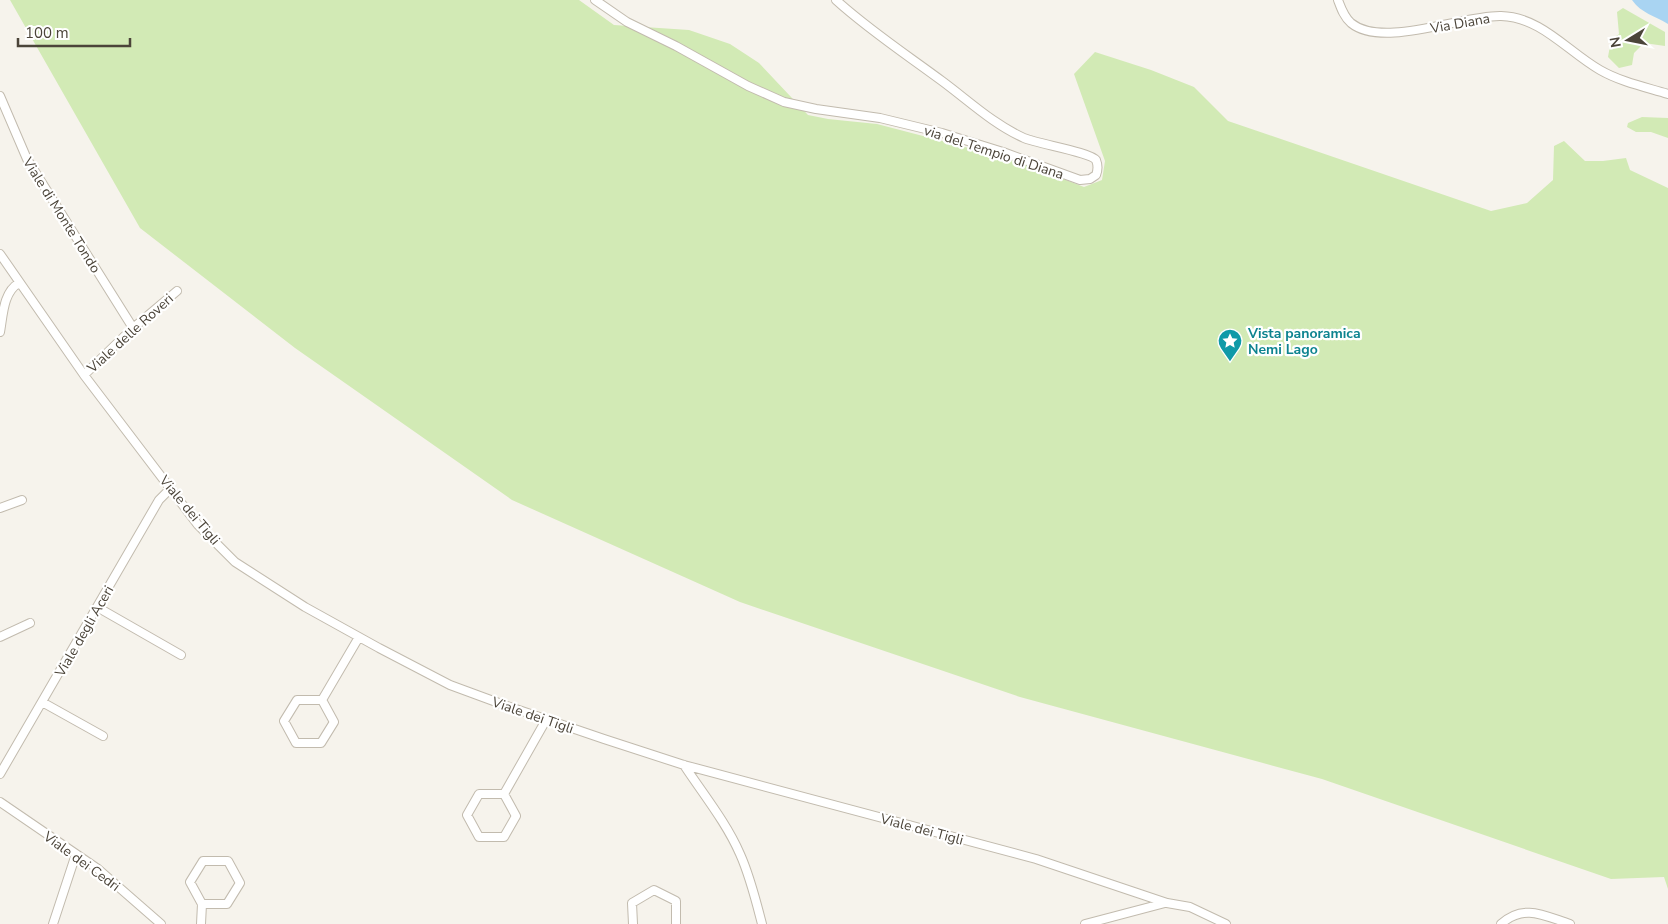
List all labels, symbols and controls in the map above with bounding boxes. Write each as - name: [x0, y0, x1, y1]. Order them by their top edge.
- street label: Via Diana: [1428, 9, 1491, 38]
- scale bar: [18, 15, 130, 47]
- north arrow: [1603, 15, 1653, 65]
- text: 100 m: [25, 23, 69, 43]
- text: N: [1605, 35, 1626, 49]
- street label: via del Tempio di Diana: [922, 121, 1066, 184]
- street label: Viale di Monte Tondo: [18, 153, 105, 277]
- street label: Viale delle Roveri: [82, 290, 178, 378]
- place label: Vista panoramica Nemi Lago: [1247, 324, 1361, 359]
- place icon: Vista panoramica Nemi Lago: [1217, 328, 1243, 362]
- street label: Viale dei Tigli: [154, 471, 224, 549]
- street label: Viale degli Aceri: [50, 582, 118, 681]
- street label: Viale dei Tigli: [489, 692, 576, 738]
- street label: Viale dei Tigli: [877, 809, 965, 850]
- street label: Viale dei Cedri: [39, 826, 124, 896]

